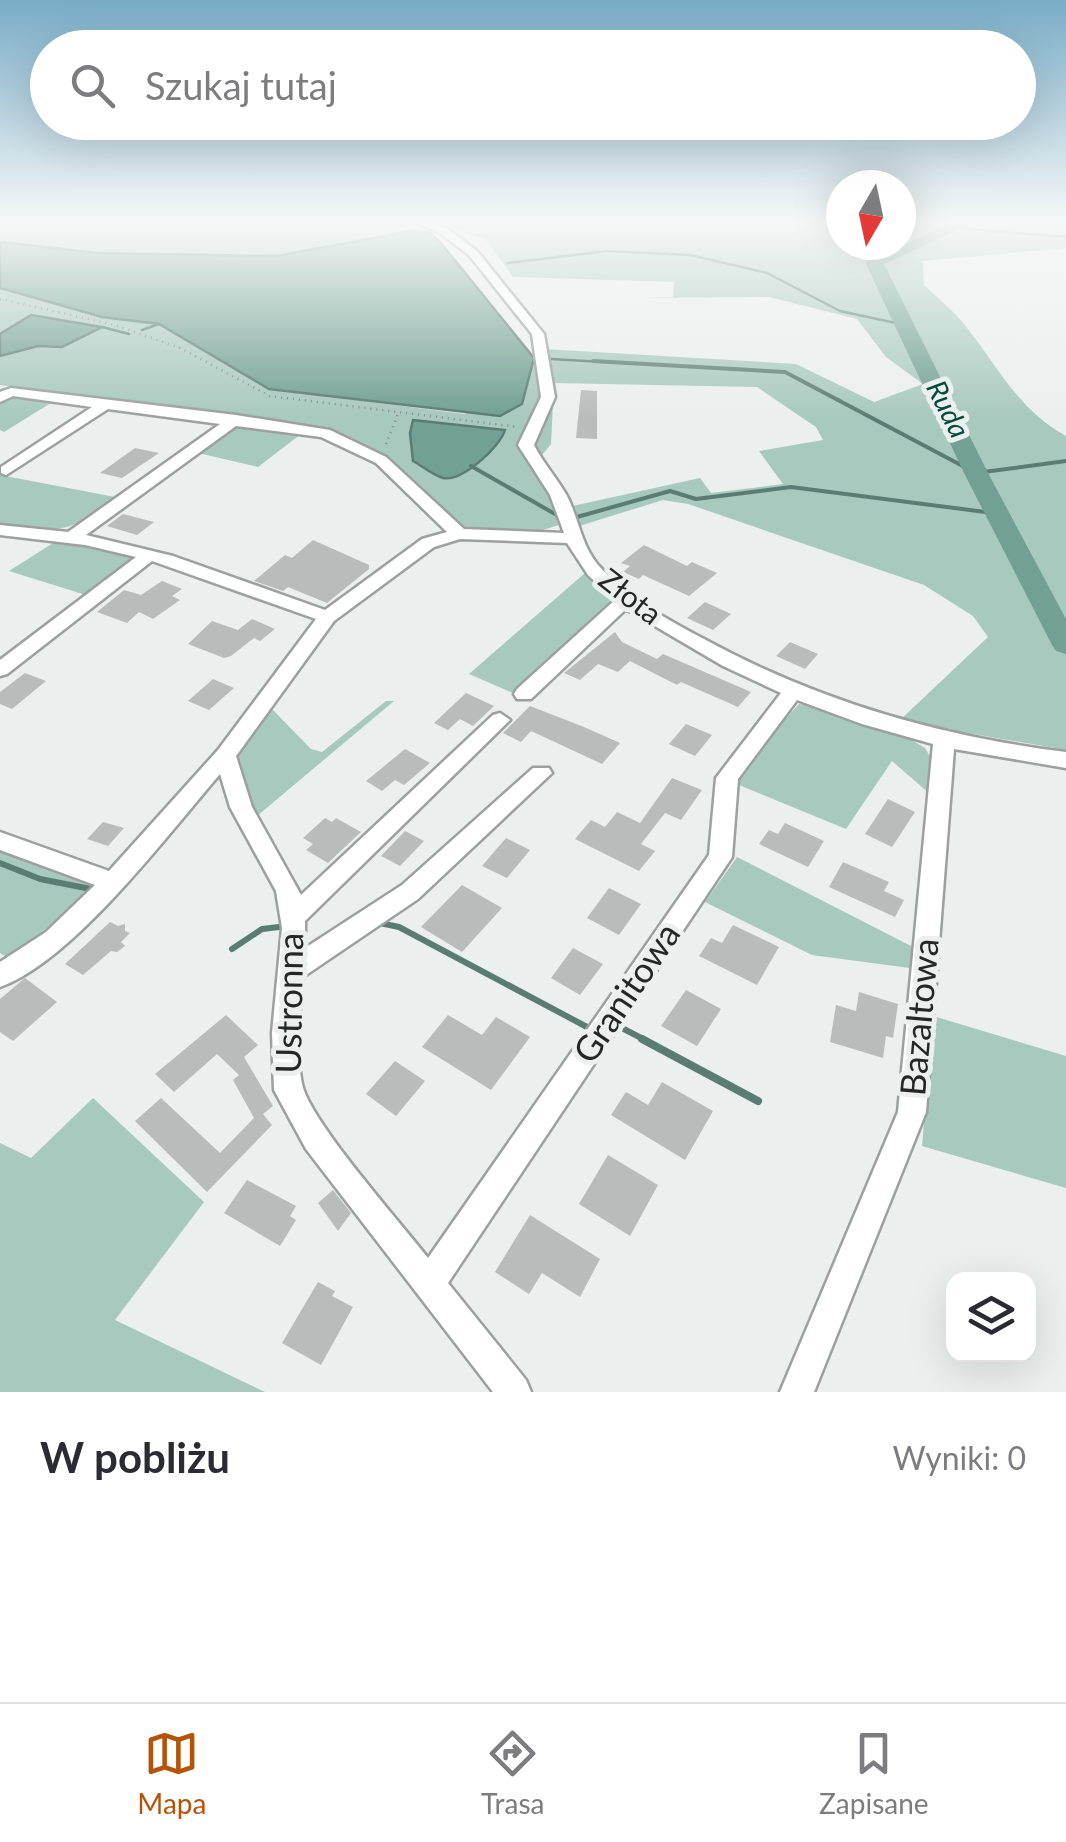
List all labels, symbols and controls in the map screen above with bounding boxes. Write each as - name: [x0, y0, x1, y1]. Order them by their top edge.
- search box: [30, 30, 1036, 140]
- icon: search: [65, 58, 120, 113]
- text: Szukaj tutaj: [145, 62, 337, 108]
- north arrow: [826, 170, 916, 260]
- water label: Ruda: [920, 374, 978, 443]
- street label: Złota: [593, 560, 670, 631]
- street label: Granitowa: [563, 914, 687, 1070]
- street label: Ustronna: [266, 932, 310, 1074]
- street label: Bazaltowa: [890, 936, 946, 1097]
- map controls: [946, 1272, 1036, 1362]
- button: layers: [946, 1272, 1036, 1362]
- text: W pobliżu: [40, 1432, 230, 1482]
- text: Wyniki: 0: [893, 1438, 1026, 1477]
- tab: Mapa: [137, 1726, 206, 1820]
- tab: Trasa: [481, 1726, 544, 1820]
- tab: Zapisane: [819, 1726, 929, 1820]

